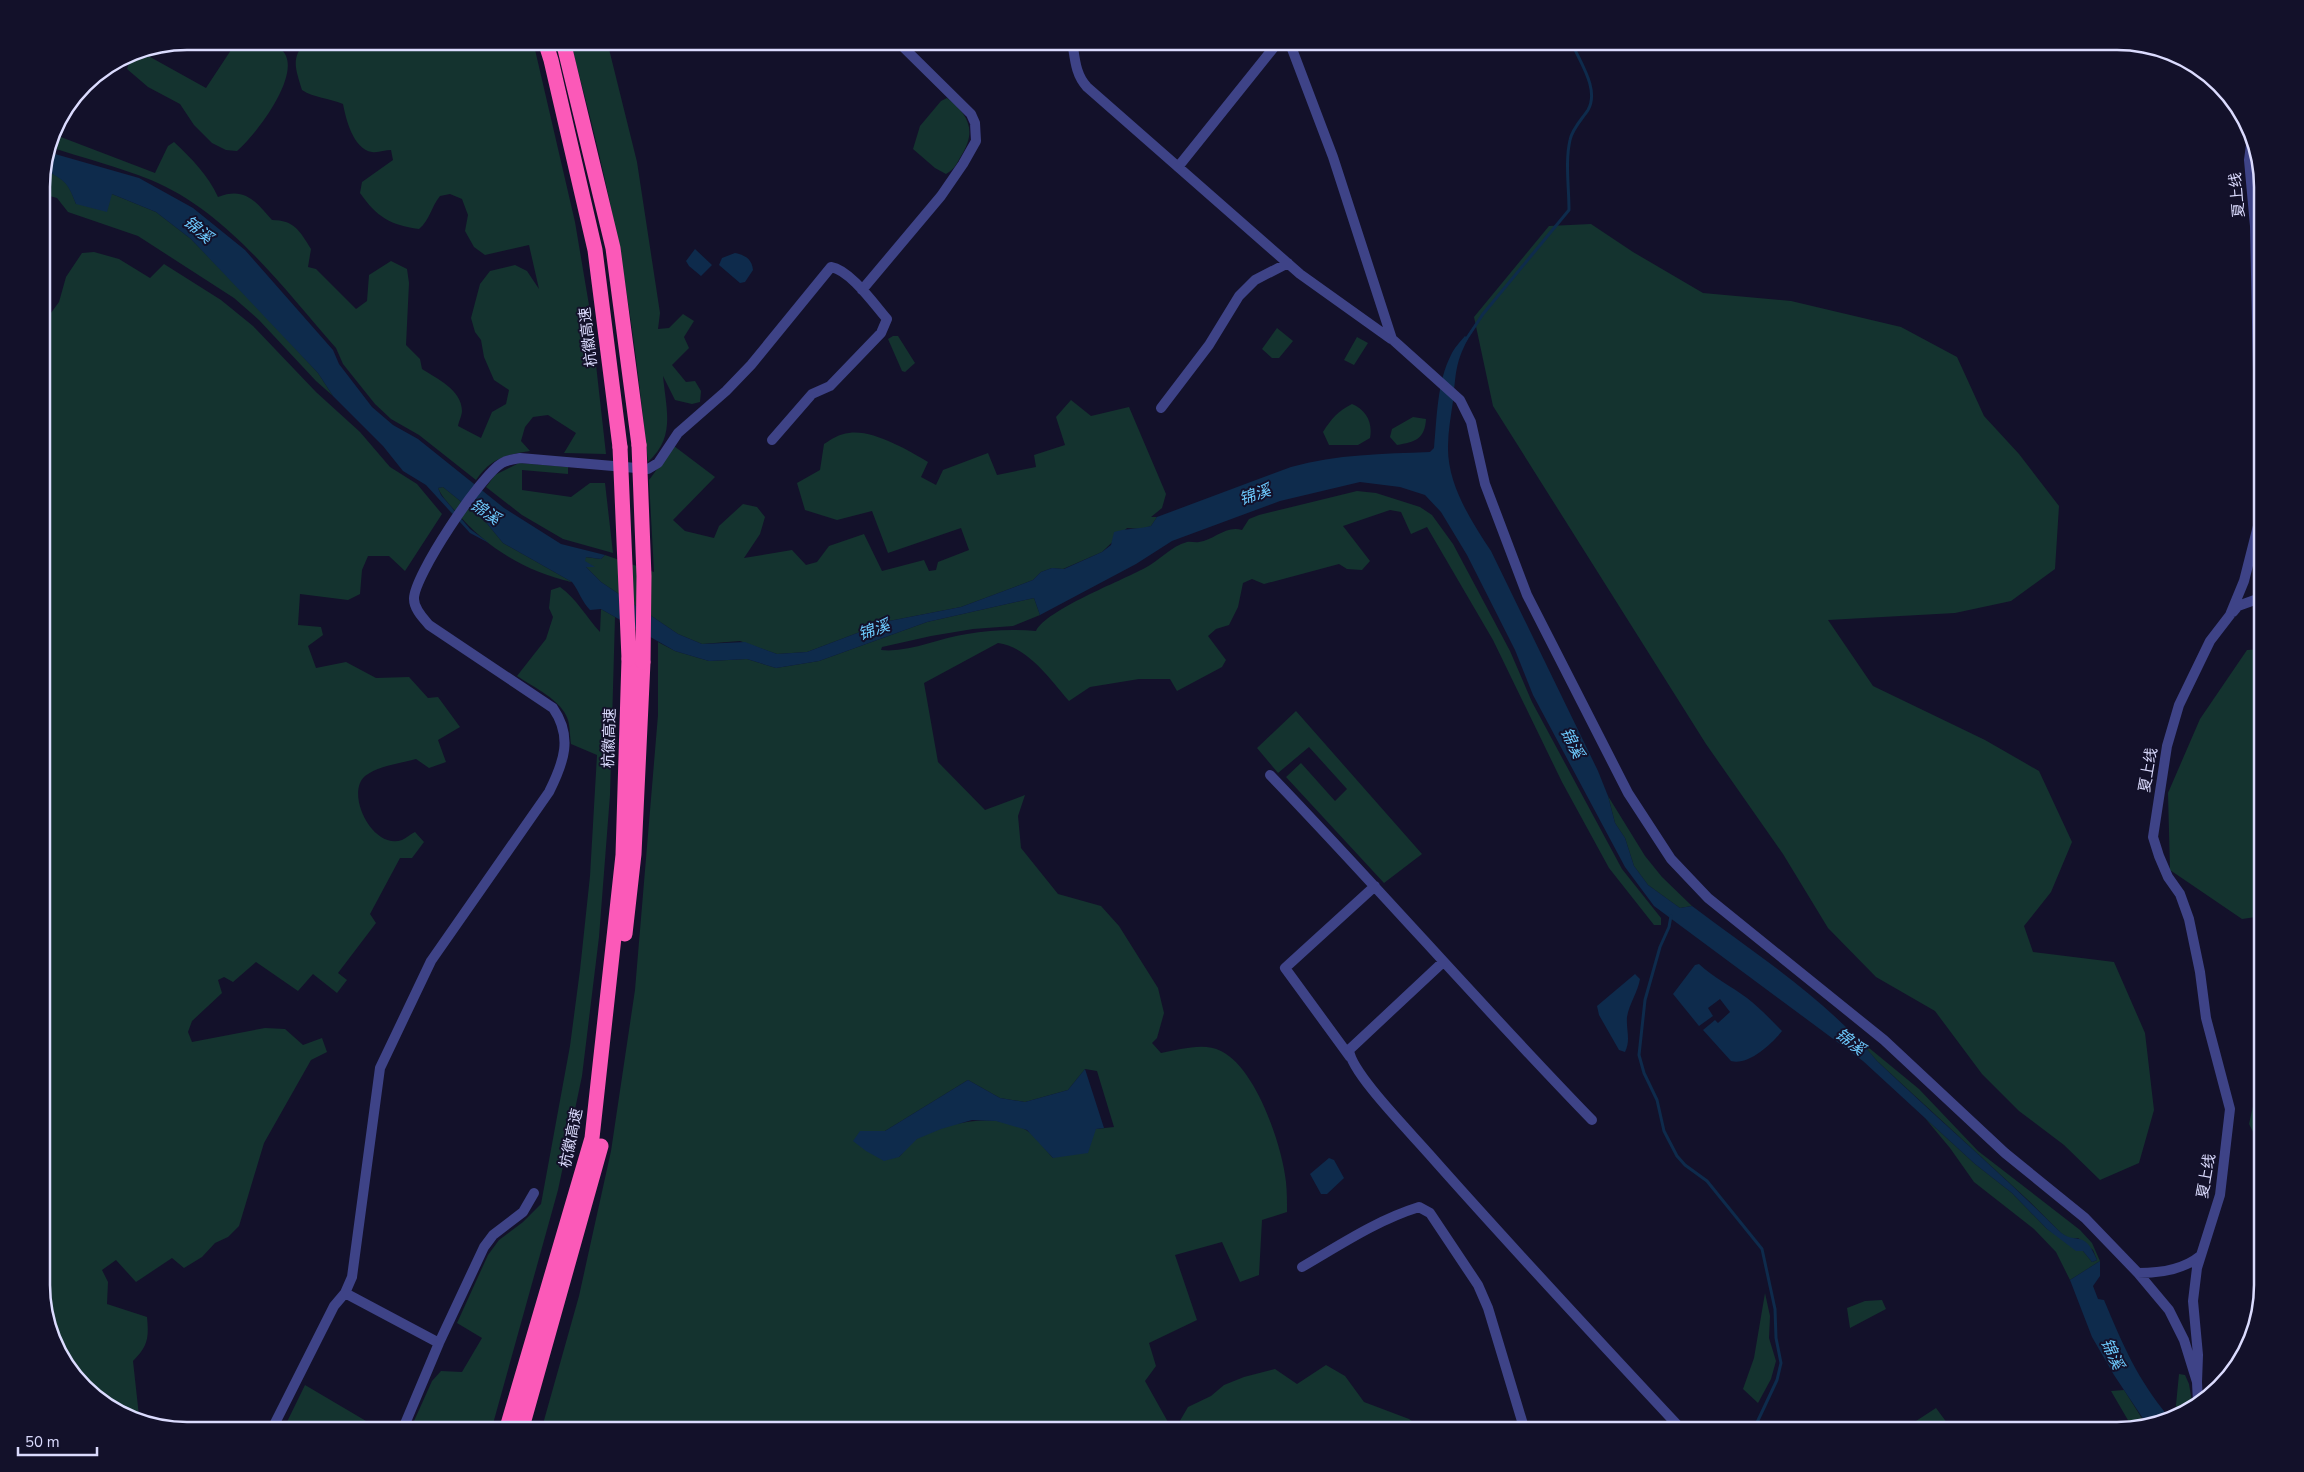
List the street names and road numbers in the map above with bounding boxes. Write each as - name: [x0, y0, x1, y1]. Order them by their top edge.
- street label: 夏上线: [2225, 172, 2249, 218]
- street label: 杭徽高速: [574, 306, 602, 368]
- street label: 杭徽高速: [598, 708, 620, 768]
- street label: 夏上线: [2134, 746, 2162, 794]
- street label: 杭徽高速: [555, 1107, 587, 1169]
- street label: 夏上线: [2192, 1152, 2220, 1200]

